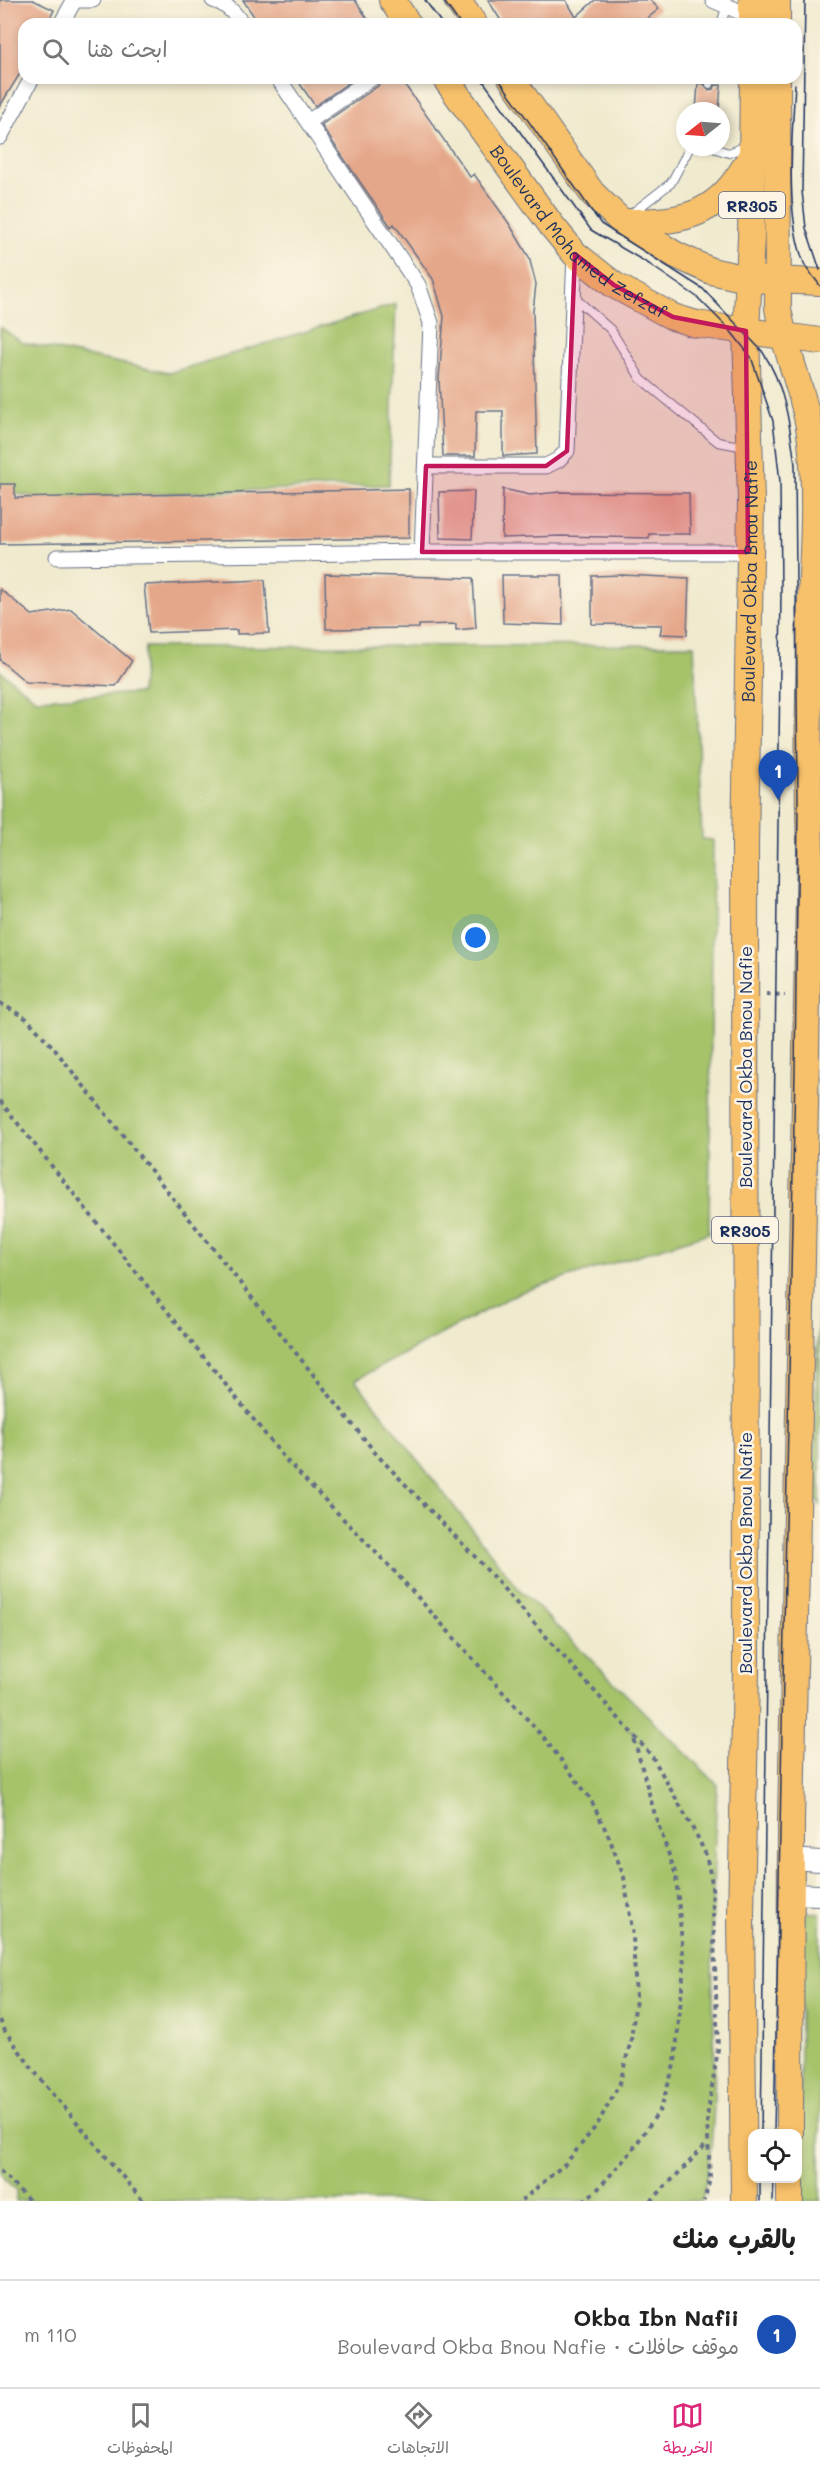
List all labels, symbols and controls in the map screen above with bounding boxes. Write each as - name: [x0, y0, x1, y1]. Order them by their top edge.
- search box: [18, 18, 802, 84]
- text: ابحث هنا: [87, 34, 168, 63]
- icon: search: [39, 35, 72, 68]
- north arrow: [676, 102, 730, 156]
- street label: Boulevard Mohamed Zefzaf: [485, 140, 672, 324]
- road number: RR305: [719, 192, 785, 218]
- street label: Boulevard Okba Bnou Nafie: [735, 460, 763, 702]
- pin: 1: [758, 750, 798, 800]
- your location: [461, 923, 490, 952]
- street label: Boulevard Okba Bnou Nafie: [733, 946, 757, 1188]
- road number: RR305: [712, 1217, 778, 1243]
- street label: Boulevard Okba Bnou Nafie: [733, 1432, 757, 1674]
- map controls: [748, 2129, 802, 2183]
- button: locate: [748, 2129, 802, 2183]
- text: بالقرب منك: [673, 2221, 796, 2255]
- text: Okba Ibn Nafii: [574, 2303, 739, 2332]
- text: 110 m: [24, 2321, 77, 2347]
- text: 1: [772, 2321, 781, 2347]
- text: موقف حافلات · Boulevard Okba Bnou Nafie: [337, 2333, 739, 2359]
- tab: المحفوظات: [107, 2399, 173, 2462]
- tab: الاتجاهات: [387, 2399, 449, 2462]
- tab: الخريطة: [663, 2399, 713, 2462]

